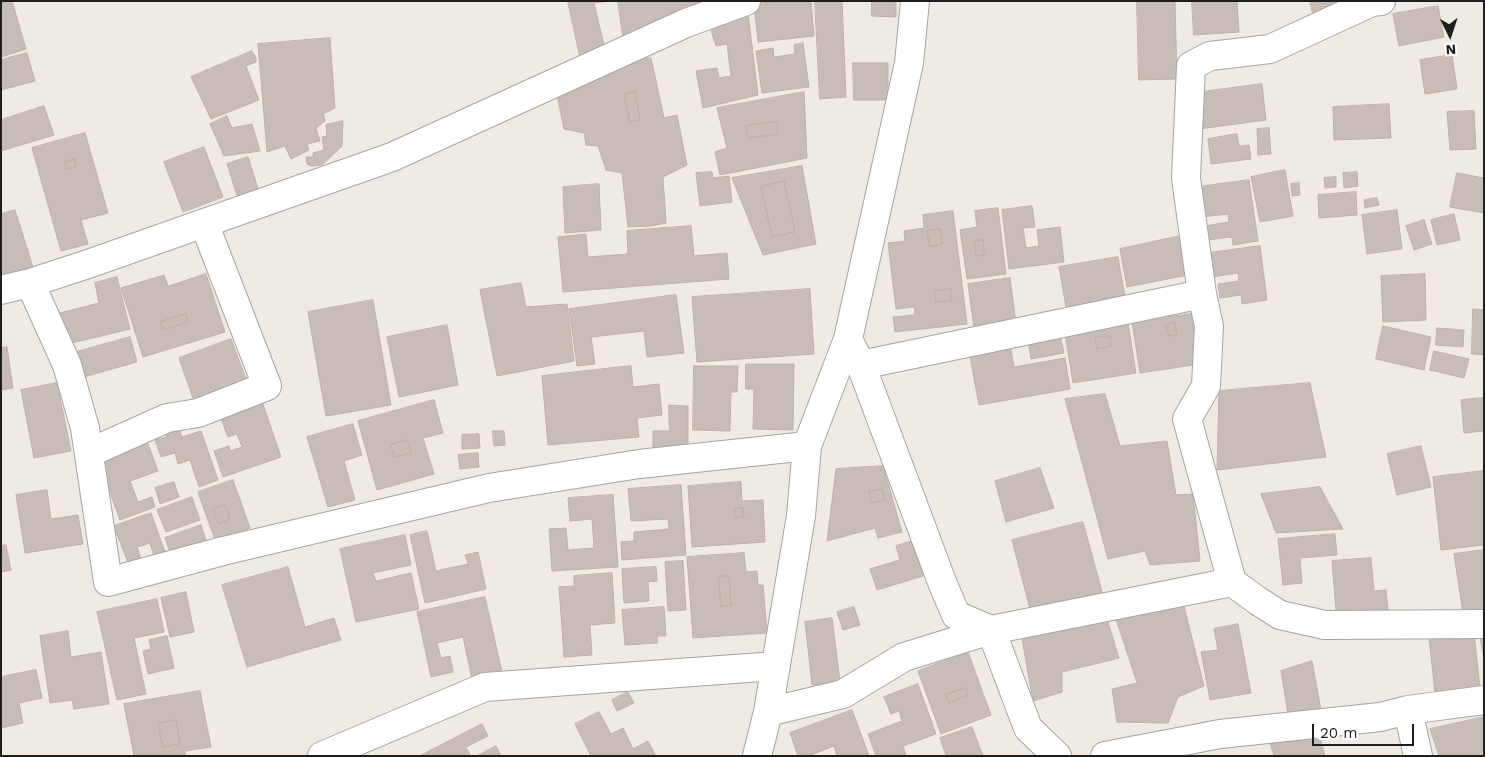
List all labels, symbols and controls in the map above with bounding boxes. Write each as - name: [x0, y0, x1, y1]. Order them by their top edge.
- north arrow: [1425, 10, 1475, 60]
- text: N: [1445, 42, 1457, 58]
- scale bar: [1315, 714, 1418, 746]
- text: 20 m: [1320, 724, 1358, 742]

